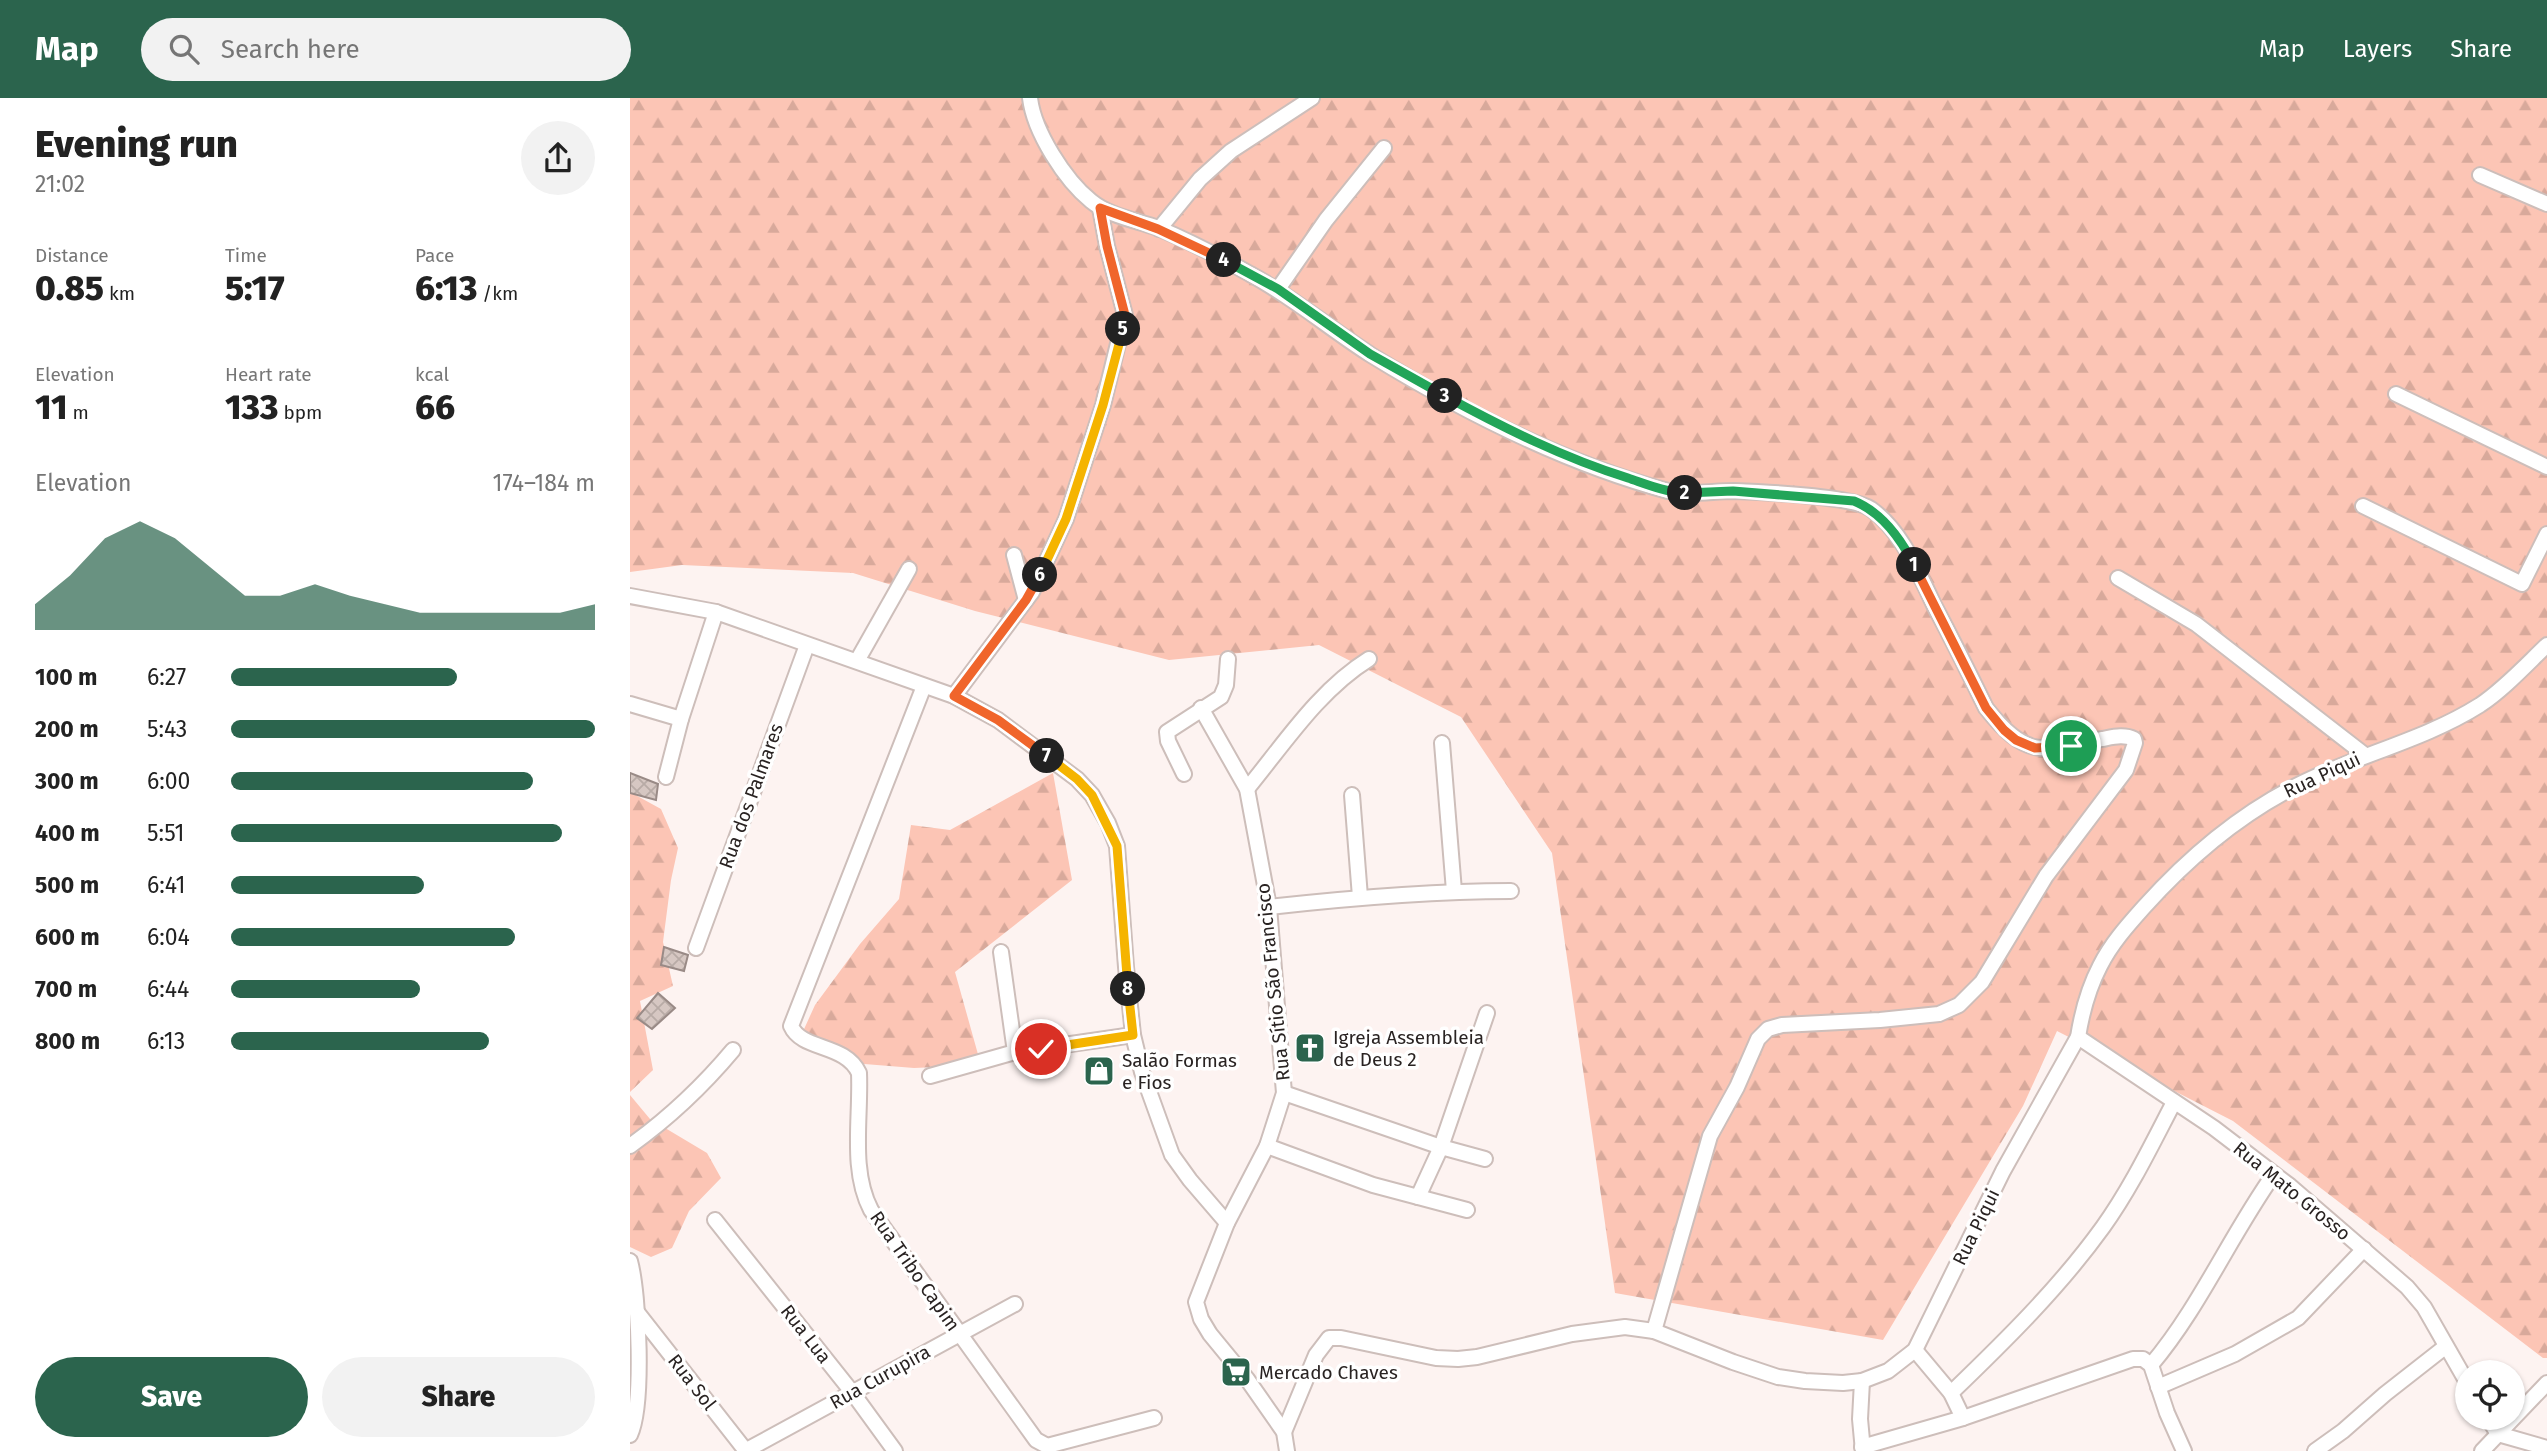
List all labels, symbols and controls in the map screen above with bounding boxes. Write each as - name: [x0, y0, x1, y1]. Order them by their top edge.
- search box: [141, 18, 631, 81]
- text: Map: [35, 29, 99, 69]
- icon: search: [165, 30, 203, 68]
- text: Search here: [221, 34, 360, 65]
- text: Map: [2259, 35, 2305, 63]
- text: Layers: [2343, 35, 2412, 63]
- text: Share: [2450, 35, 2512, 63]
- text: Evening run: [35, 121, 238, 167]
- button: share: [521, 121, 595, 195]
- text: 21:02: [35, 170, 85, 198]
- pin: 4: [1206, 242, 1242, 278]
- text: Distance: [35, 244, 109, 267]
- text: Time: [225, 244, 267, 267]
- text: Pace: [415, 244, 454, 267]
- text: 4: [1218, 248, 1229, 271]
- text: 0.85: [35, 267, 104, 309]
- text: 5:17: [225, 267, 285, 309]
- text: 6:13: [415, 267, 477, 309]
- text: km: [104, 282, 135, 305]
- text: /km: [477, 282, 518, 305]
- pin: 5: [1106, 312, 1140, 346]
- text: 5: [1117, 317, 1128, 340]
- text: Elevation: [35, 363, 115, 386]
- text: Heart rate: [225, 363, 312, 386]
- text: kcal: [415, 363, 449, 386]
- pin: 3: [1428, 378, 1462, 414]
- text: 3: [1440, 384, 1449, 407]
- text: 11: [35, 386, 67, 428]
- text: 133: [225, 386, 278, 428]
- text: 66: [415, 386, 455, 428]
- text: m: [67, 401, 89, 424]
- text: bpm: [278, 401, 322, 424]
- text: Elevation: [35, 469, 131, 497]
- text: 174–184 m: [492, 469, 595, 497]
- pin: 2: [1668, 476, 1702, 510]
- text: 2: [1680, 481, 1689, 504]
- pin: 1: [1896, 547, 1932, 582]
- text: 1: [1909, 553, 1918, 576]
- pin: 6: [1022, 558, 1058, 592]
- text: 6: [1034, 563, 1045, 586]
- text: 100 m: [35, 663, 97, 691]
- text: 6:27: [147, 663, 186, 691]
- text: 200 m: [35, 715, 99, 743]
- text: 5:43: [147, 715, 187, 743]
- pin: [2041, 716, 2101, 776]
- street label: Rua dos Palmares: [714, 720, 788, 872]
- icon: arrive: [2052, 727, 2090, 765]
- pin: 7: [1030, 738, 1064, 774]
- text: 7: [1042, 744, 1051, 767]
- street label: Rua Piqui: [2280, 747, 2364, 803]
- text: 300 m: [35, 767, 99, 795]
- text: 6:00: [147, 767, 190, 795]
- text: 400 m: [35, 819, 100, 847]
- text: 5:51: [147, 819, 184, 847]
- text: 500 m: [35, 871, 99, 899]
- text: 6:41: [147, 871, 186, 899]
- street label: Rua Sítio São Francisco: [1251, 882, 1295, 1082]
- text: 600 m: [35, 923, 100, 951]
- text: 6:04: [147, 923, 190, 951]
- pin: 8: [1110, 972, 1146, 1006]
- text: 700 m: [35, 975, 97, 1003]
- text: 6:44: [147, 975, 189, 1003]
- text: 8: [1122, 977, 1133, 1000]
- pin: [1011, 1019, 1071, 1079]
- place label: Igreja Assembleia de Deus 2: [1333, 1026, 1484, 1071]
- text: 800 m: [35, 1027, 100, 1055]
- text: 6:13: [147, 1027, 185, 1055]
- icon: check: [1022, 1030, 1060, 1068]
- church icon: Igreja Assembleia de Deus 2: [1293, 1031, 1327, 1065]
- place label: Salão Formas e Fios: [1122, 1049, 1237, 1094]
- shop icon: Salão Formas e Fios: [1082, 1054, 1116, 1088]
- street label: Rua Mato Grosso: [2229, 1137, 2355, 1245]
- street label: Rua Piqui: [1948, 1185, 2004, 1269]
- street label: Rua Tribo Capim: [865, 1207, 965, 1335]
- street label: Rua Lua: [776, 1300, 836, 1368]
- street label: Rua Curupira: [826, 1340, 934, 1414]
- street label: Rua Sol: [663, 1349, 721, 1415]
- supermarket icon: Mercado Chaves: [1219, 1355, 1253, 1389]
- button: Save: [35, 1357, 308, 1437]
- button: Share: [322, 1357, 595, 1437]
- map controls: [2455, 1360, 2525, 1430]
- button: locate: [2455, 1360, 2525, 1430]
- place label: Mercado Chaves: [1259, 1361, 1398, 1384]

